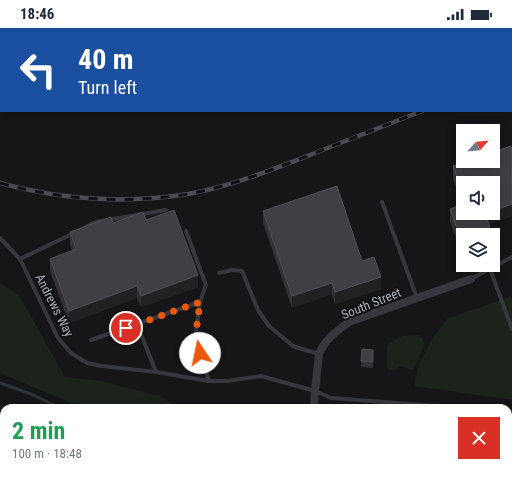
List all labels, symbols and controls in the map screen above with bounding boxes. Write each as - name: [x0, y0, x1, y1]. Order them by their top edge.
- text: 18:46: [20, 5, 54, 23]
- text: 40 m: [78, 43, 134, 76]
- icon: left: [12, 44, 64, 96]
- text: Turn left: [78, 77, 137, 98]
- north arrow: [456, 124, 500, 168]
- map controls: [456, 124, 500, 272]
- button: sound: [456, 176, 500, 220]
- button: layers: [456, 228, 500, 272]
- street label: Andrews Way: [32, 271, 77, 340]
- street label: South Street: [339, 285, 403, 322]
- pin: [109, 311, 143, 345]
- icon: arrive: [115, 317, 137, 339]
- position arrow: [179, 332, 221, 374]
- text: 2 min: [12, 417, 65, 445]
- button: close: [458, 417, 500, 459]
- text: 100 m · 18:48: [12, 446, 82, 461]

